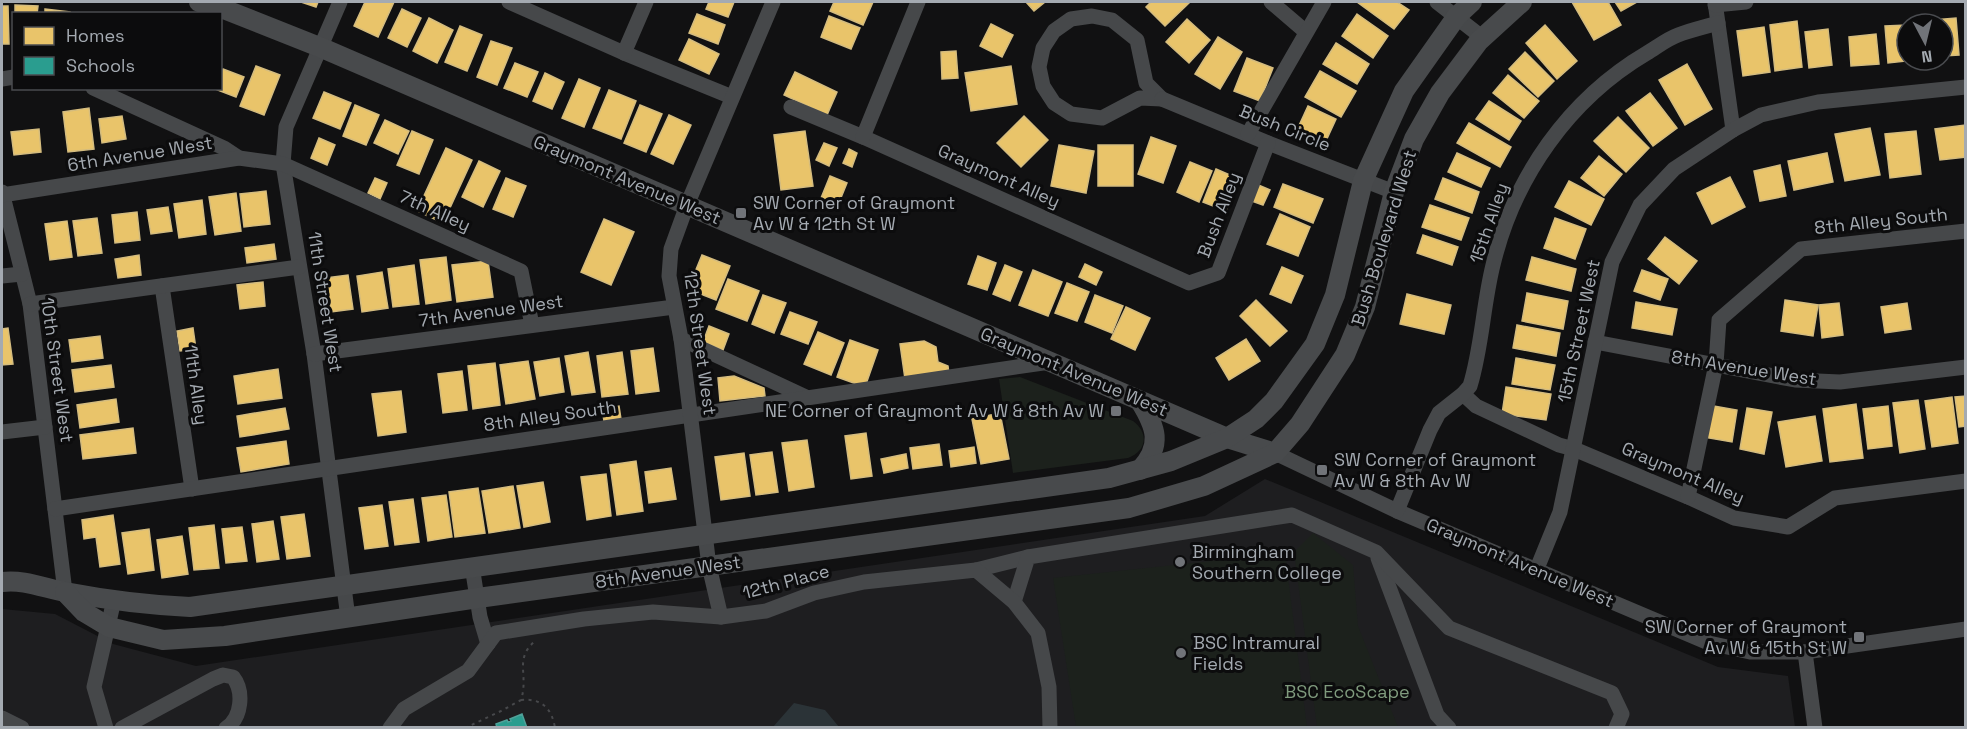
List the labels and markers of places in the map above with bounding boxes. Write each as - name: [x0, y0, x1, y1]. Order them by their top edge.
- place label: SW Corner of Graymont Av W & 12th St W: [753, 191, 955, 235]
- marker: SW Corner of Graymont Av W & 12th St W: [734, 206, 748, 220]
- place label: NE Corner of Graymont Av W & 8th Av W: [765, 399, 1104, 422]
- marker: NE Corner of Graymont Av W & 8th Av W: [1109, 404, 1123, 418]
- place label: SW Corner of Graymont Av W & 8th Av W: [1334, 448, 1536, 492]
- marker: SW Corner of Graymont Av W & 8th Av W: [1315, 463, 1329, 477]
- place label: Birmingham Southern College: [1192, 540, 1342, 584]
- marker: Birmingham Southern College: [1173, 555, 1187, 569]
- place label: SW Corner of Graymont Av W & 15th St W: [1645, 615, 1847, 659]
- marker: SW Corner of Graymont Av W & 15th St W: [1852, 630, 1866, 644]
- place label: BSC Intramural Fields: [1193, 631, 1320, 675]
- marker: BSC Intramural Fields: [1174, 646, 1188, 660]

